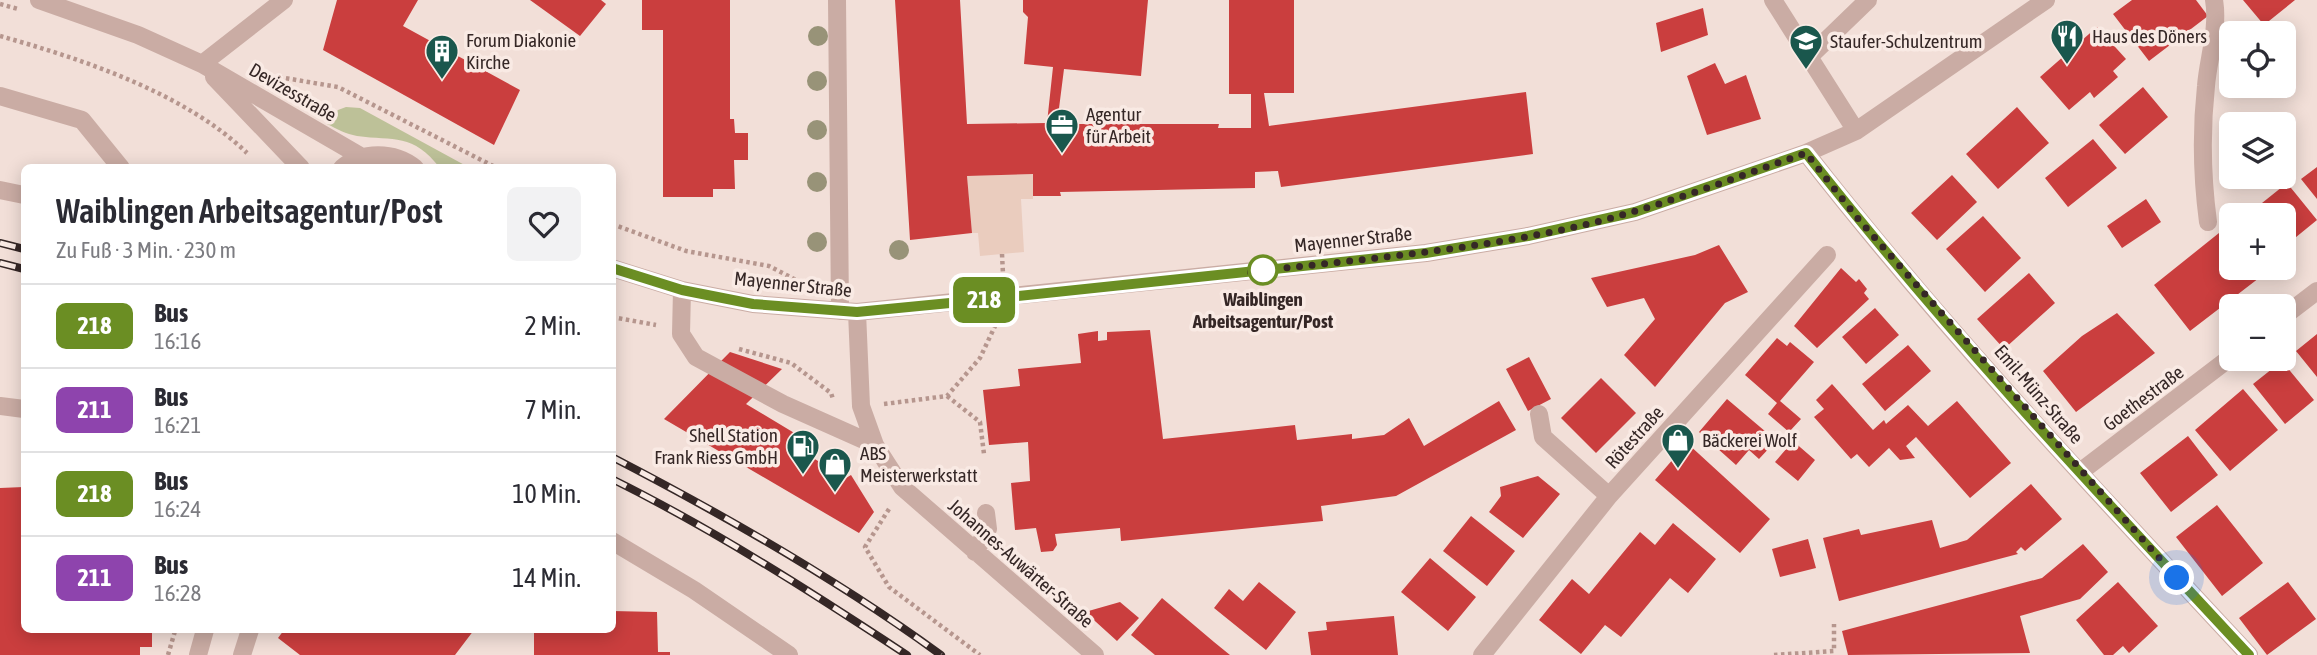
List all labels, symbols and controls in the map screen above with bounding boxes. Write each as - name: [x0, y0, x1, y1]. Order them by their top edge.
- restaurant icon: Haus des Döners: [2048, 17, 2086, 66]
- map controls: [2219, 21, 2296, 371]
- button: locate: [2219, 21, 2296, 98]
- school or university icon: Staufer-Schulzentrum: [1787, 22, 1825, 71]
- place label: Haus des Döners: [2092, 25, 2207, 47]
- place label: Forum Diakonie Kirche: [466, 29, 576, 73]
- place label: Staufer-Schulzentrum: [1830, 30, 1983, 52]
- building icon: Forum Diakonie Kirche: [423, 32, 461, 81]
- street label: Devizesstraße: [245, 58, 341, 126]
- place label: Agentur für Arbeit: [1086, 103, 1151, 147]
- office icon: Agentur für Arbeit: [1043, 106, 1081, 155]
- button: layers: [2219, 112, 2296, 189]
- button: heart: [507, 187, 581, 261]
- text: Waiblingen Arbeitsagentur/Post: [56, 192, 443, 230]
- button: +: [2219, 203, 2296, 280]
- street label: Mayenner Straße: [1293, 222, 1413, 256]
- text: Zu Fuß · 3 Min. · 230 m: [56, 237, 236, 263]
- marker: Waiblingen Arbeitsagentur/Post: [1248, 255, 1278, 285]
- street label: Mayenner Straße: [733, 267, 853, 301]
- line badge: 218: [944, 277, 1024, 323]
- text: 218: [967, 286, 1001, 313]
- place label: Waiblingen Arbeitsagentur/Post: [1192, 288, 1334, 332]
- button: −: [2219, 294, 2296, 371]
- text: Bus: [154, 298, 188, 328]
- text: 2 Min.: [525, 311, 581, 341]
- text: 218: [78, 312, 111, 339]
- text: 16:16: [154, 328, 201, 354]
- street label: Emil-Münz-Straße: [1990, 340, 2088, 448]
- street label: Goethestraße: [2099, 361, 2187, 435]
- text: Bus: [154, 382, 188, 412]
- text: 7 Min.: [525, 395, 581, 425]
- text: 211: [78, 396, 111, 423]
- street label: Rötestraße: [1600, 401, 1668, 473]
- text: 16:21: [154, 412, 201, 438]
- shop icon: Bäckerei Wolf: [1659, 421, 1697, 470]
- place label: Shell Station Frank Riess GmbH: [654, 424, 778, 468]
- fuel station icon: Shell Station Frank Riess GmbH: [784, 427, 822, 476]
- place label: Bäckerei Wolf: [1702, 429, 1797, 451]
- place label: ABS Meisterwerkstatt: [860, 442, 978, 486]
- shop icon: ABS Meisterwerkstatt: [816, 445, 854, 494]
- text: Bus: [154, 466, 188, 496]
- text: 10 Min.: [512, 479, 581, 509]
- text: 218: [78, 480, 111, 507]
- street label: Johannes-Auwärter-Straße: [944, 494, 1098, 632]
- text: 16:24: [154, 496, 201, 522]
- text: Bus: [154, 550, 188, 580]
- your location: [2159, 560, 2194, 595]
- text: 14 Min.: [512, 563, 581, 593]
- text: 211: [78, 564, 111, 591]
- text: 16:28: [154, 580, 201, 606]

